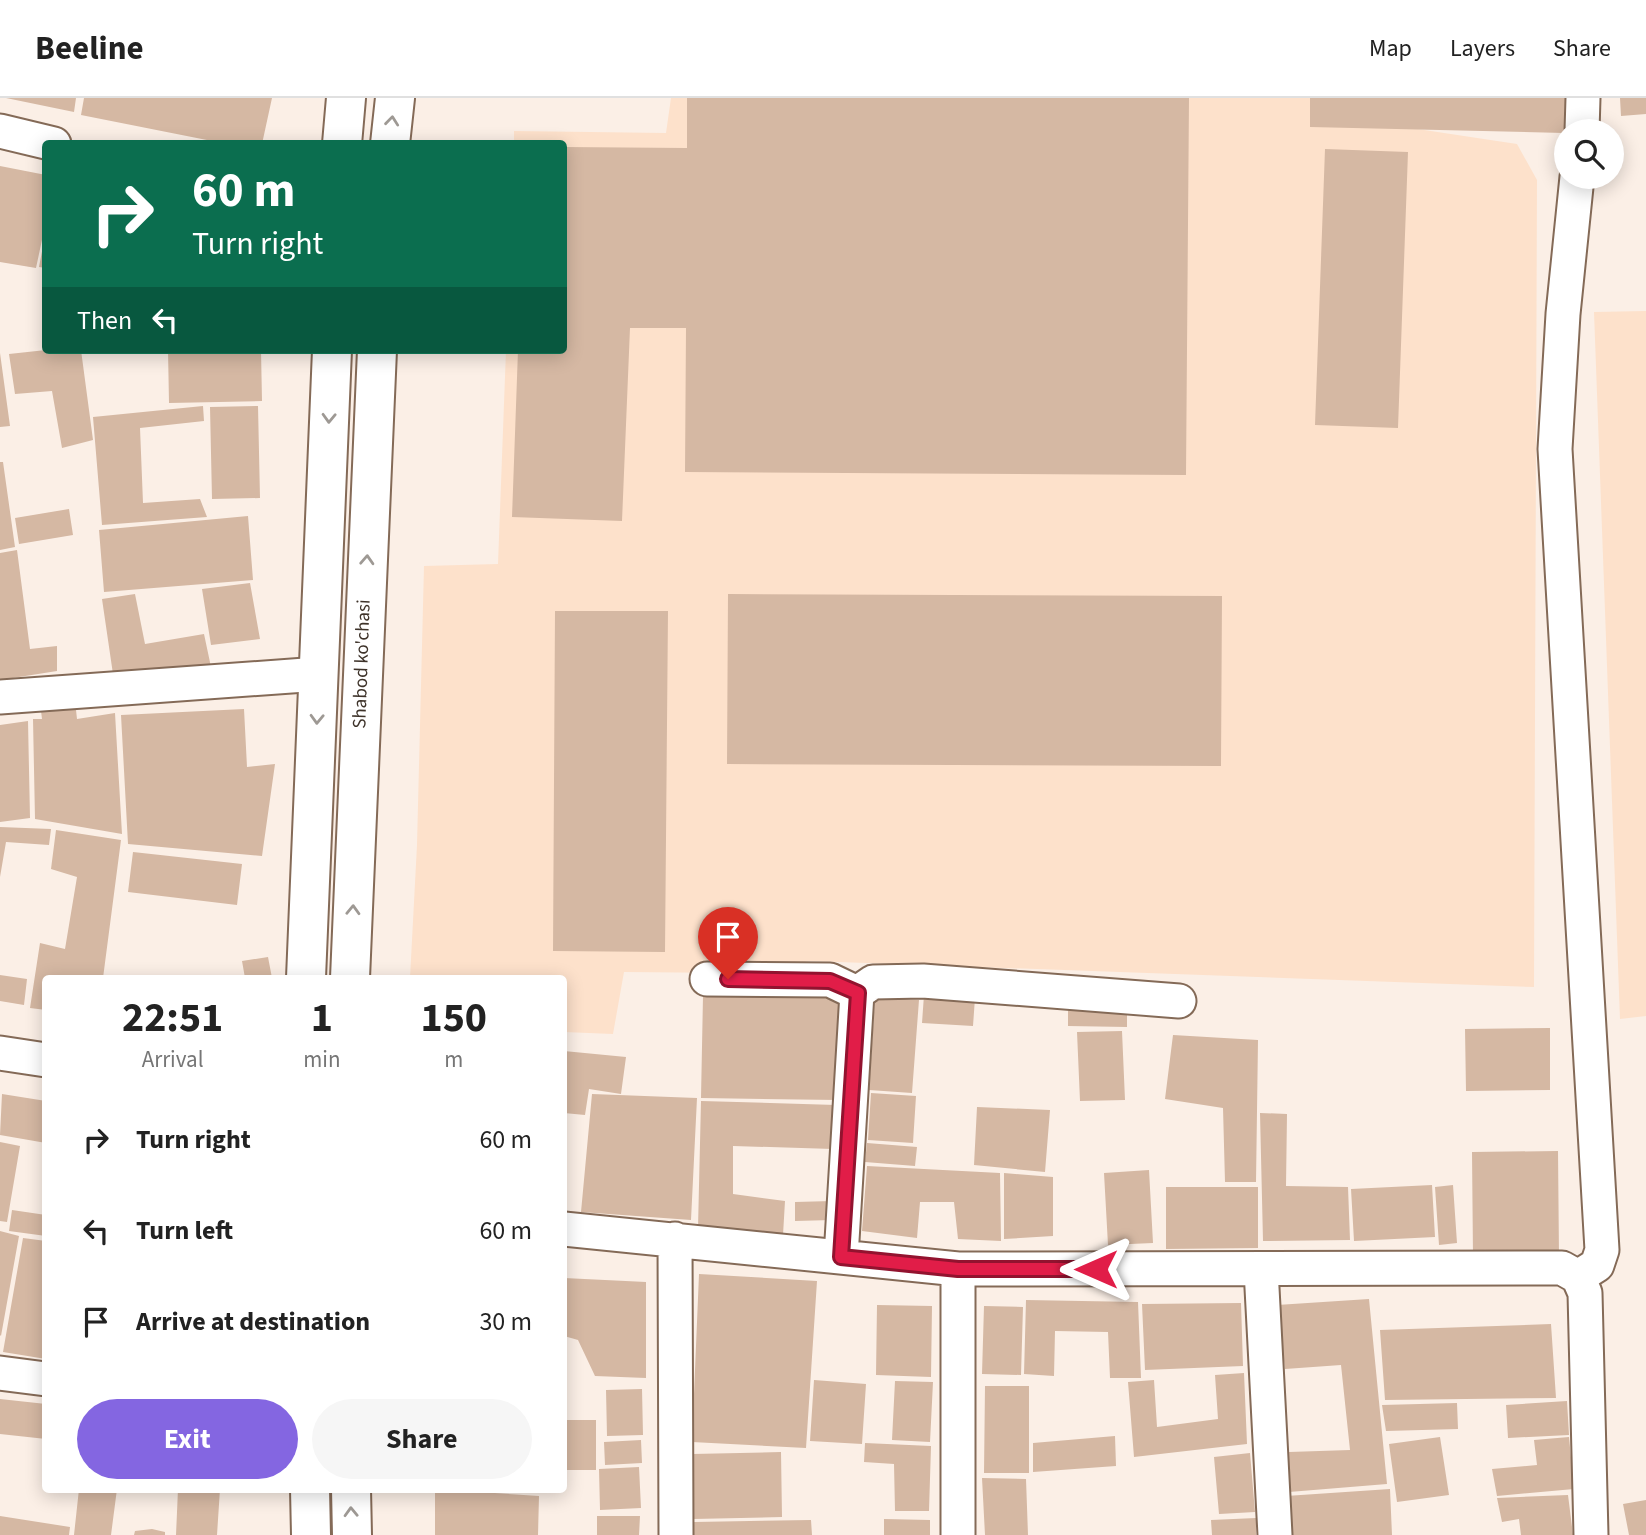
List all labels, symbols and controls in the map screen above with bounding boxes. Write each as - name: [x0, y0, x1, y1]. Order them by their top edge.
- text: Beeline: [35, 25, 144, 72]
- text: Map: [1369, 31, 1412, 66]
- text: Layers: [1450, 31, 1515, 66]
- text: Share: [1553, 31, 1611, 66]
- one-way arrow: [385, 115, 400, 127]
- map controls: [1554, 119, 1624, 189]
- button: search: [1554, 119, 1624, 189]
- text: 60 m: [192, 156, 296, 226]
- icon: right: [77, 168, 168, 259]
- text: Turn right: [192, 221, 323, 267]
- icon: left: [146, 301, 184, 339]
- text: Then: [77, 302, 132, 339]
- one-way arrow: [322, 413, 337, 424]
- one-way arrow: [359, 555, 374, 566]
- street label: Shabod ko'chasi: [346, 599, 378, 729]
- one-way arrow: [309, 714, 324, 725]
- one-way arrow: [345, 904, 360, 915]
- pin: [698, 907, 758, 979]
- icon: arrive: [709, 918, 747, 956]
- text: 22:51: [122, 988, 223, 1048]
- text: 1: [311, 988, 333, 1048]
- text: 150: [420, 988, 487, 1048]
- text: Arrival: [142, 1043, 204, 1076]
- text: min: [303, 1043, 341, 1076]
- text: m: [444, 1043, 463, 1076]
- icon: right: [77, 1121, 115, 1159]
- text: Turn right: [136, 1121, 251, 1158]
- text: 60 m: [479, 1121, 532, 1158]
- icon: left: [77, 1212, 115, 1250]
- text: Turn left: [136, 1212, 233, 1249]
- text: 60 m: [479, 1212, 532, 1249]
- position arrow: [1059, 1232, 1133, 1306]
- icon: arrive: [77, 1303, 115, 1341]
- text: Arrive at destination: [136, 1303, 370, 1340]
- text: 30 m: [479, 1303, 532, 1340]
- button: Exit: [77, 1399, 298, 1479]
- button: Share: [312, 1399, 532, 1479]
- one-way arrow: [344, 1506, 359, 1517]

